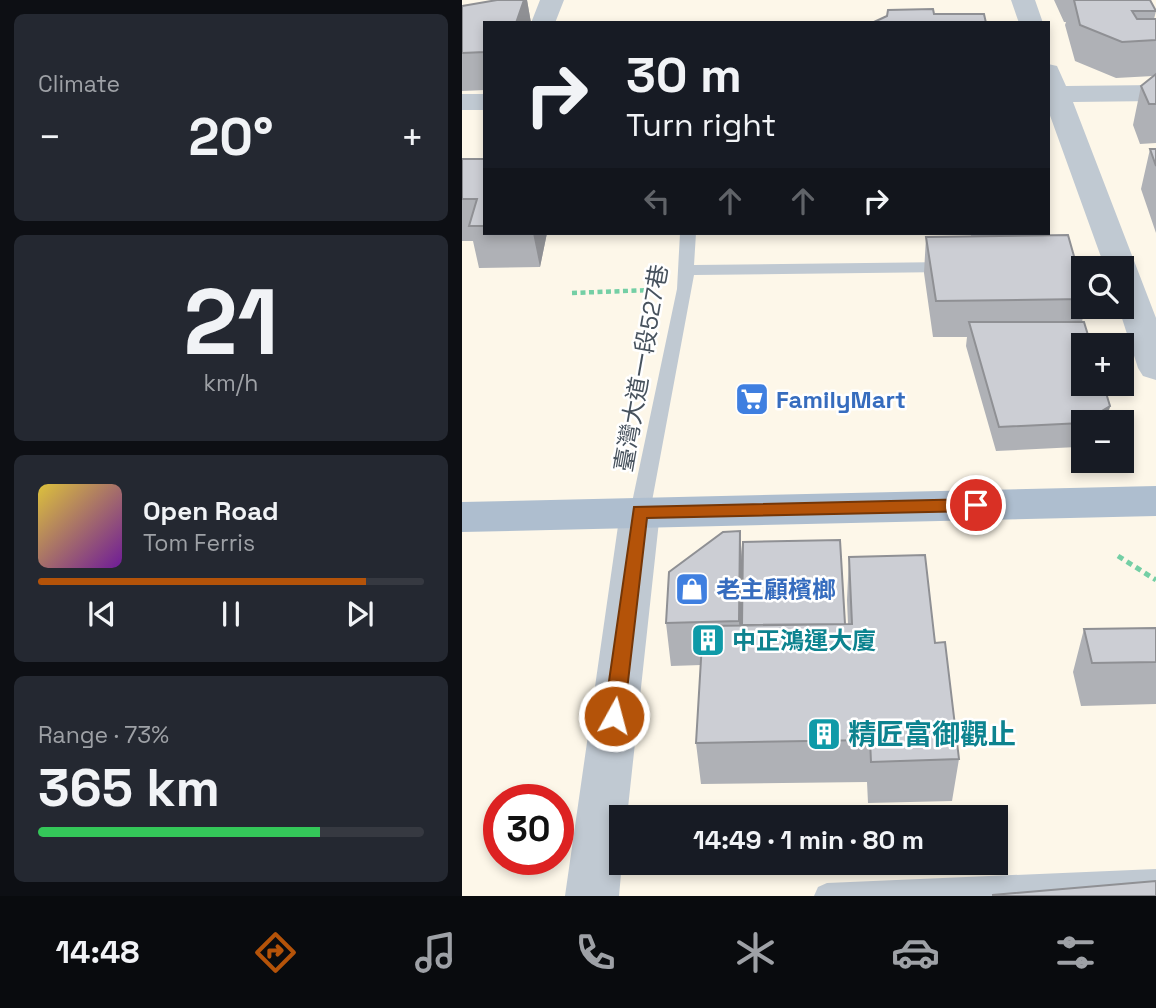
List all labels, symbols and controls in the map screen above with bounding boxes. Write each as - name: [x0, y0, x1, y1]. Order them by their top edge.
- text: 30 m: [626, 44, 742, 106]
- icon: right: [511, 49, 602, 140]
- text: Climate: [38, 69, 120, 99]
- text: 20°: [188, 104, 274, 170]
- text: Turn right: [626, 105, 776, 145]
- text: −: [38, 113, 62, 161]
- text: +: [400, 113, 424, 161]
- icon: left: [638, 182, 676, 220]
- icon: ahead: [711, 182, 749, 220]
- icon: ahead: [784, 182, 822, 220]
- icon: right: [857, 182, 895, 220]
- map controls: [1071, 256, 1134, 473]
- button: search: [1071, 256, 1134, 319]
- street label: 臺灣大道一段527巷: [608, 262, 674, 474]
- text: 21: [183, 264, 279, 381]
- button: +: [1071, 333, 1134, 396]
- text: km/h: [204, 368, 258, 398]
- supermarket icon: FamilyMart: [733, 380, 771, 418]
- place label: FamilyMart: [776, 384, 906, 415]
- button: −: [1071, 410, 1134, 473]
- pin: [946, 475, 1006, 535]
- icon: arrive: [957, 486, 995, 524]
- text: Open Road: [143, 494, 279, 528]
- text: Tom Ferris: [143, 528, 255, 558]
- shop icon: 老主顧檳榔: [673, 570, 711, 608]
- place label: 老主顧檳榔: [716, 574, 836, 605]
- icon: previous: [83, 595, 121, 633]
- icon: pause: [212, 595, 250, 633]
- icon: next: [341, 595, 379, 633]
- building icon: 中正鴻運大廈: [689, 621, 727, 659]
- place label: 中正鴻運大廈: [732, 625, 876, 656]
- position arrow: [577, 679, 651, 753]
- building icon: 精匠富御觀止: [805, 715, 843, 753]
- place label: 精匠富御觀止: [848, 716, 1016, 752]
- text: Range · 73%: [38, 720, 169, 750]
- text: 365 km: [38, 755, 220, 821]
- speed limit sign: 30: [483, 784, 574, 875]
- text: 14:49 · 1 min · 80 m: [693, 823, 924, 857]
- icon: directions: [251, 928, 300, 977]
- icon: music: [411, 928, 460, 977]
- icon: phone: [571, 928, 620, 977]
- icon: climate: [731, 928, 780, 977]
- icon: car: [891, 928, 940, 977]
- icon: filters: [1051, 928, 1100, 977]
- text: 14:48: [56, 932, 139, 972]

